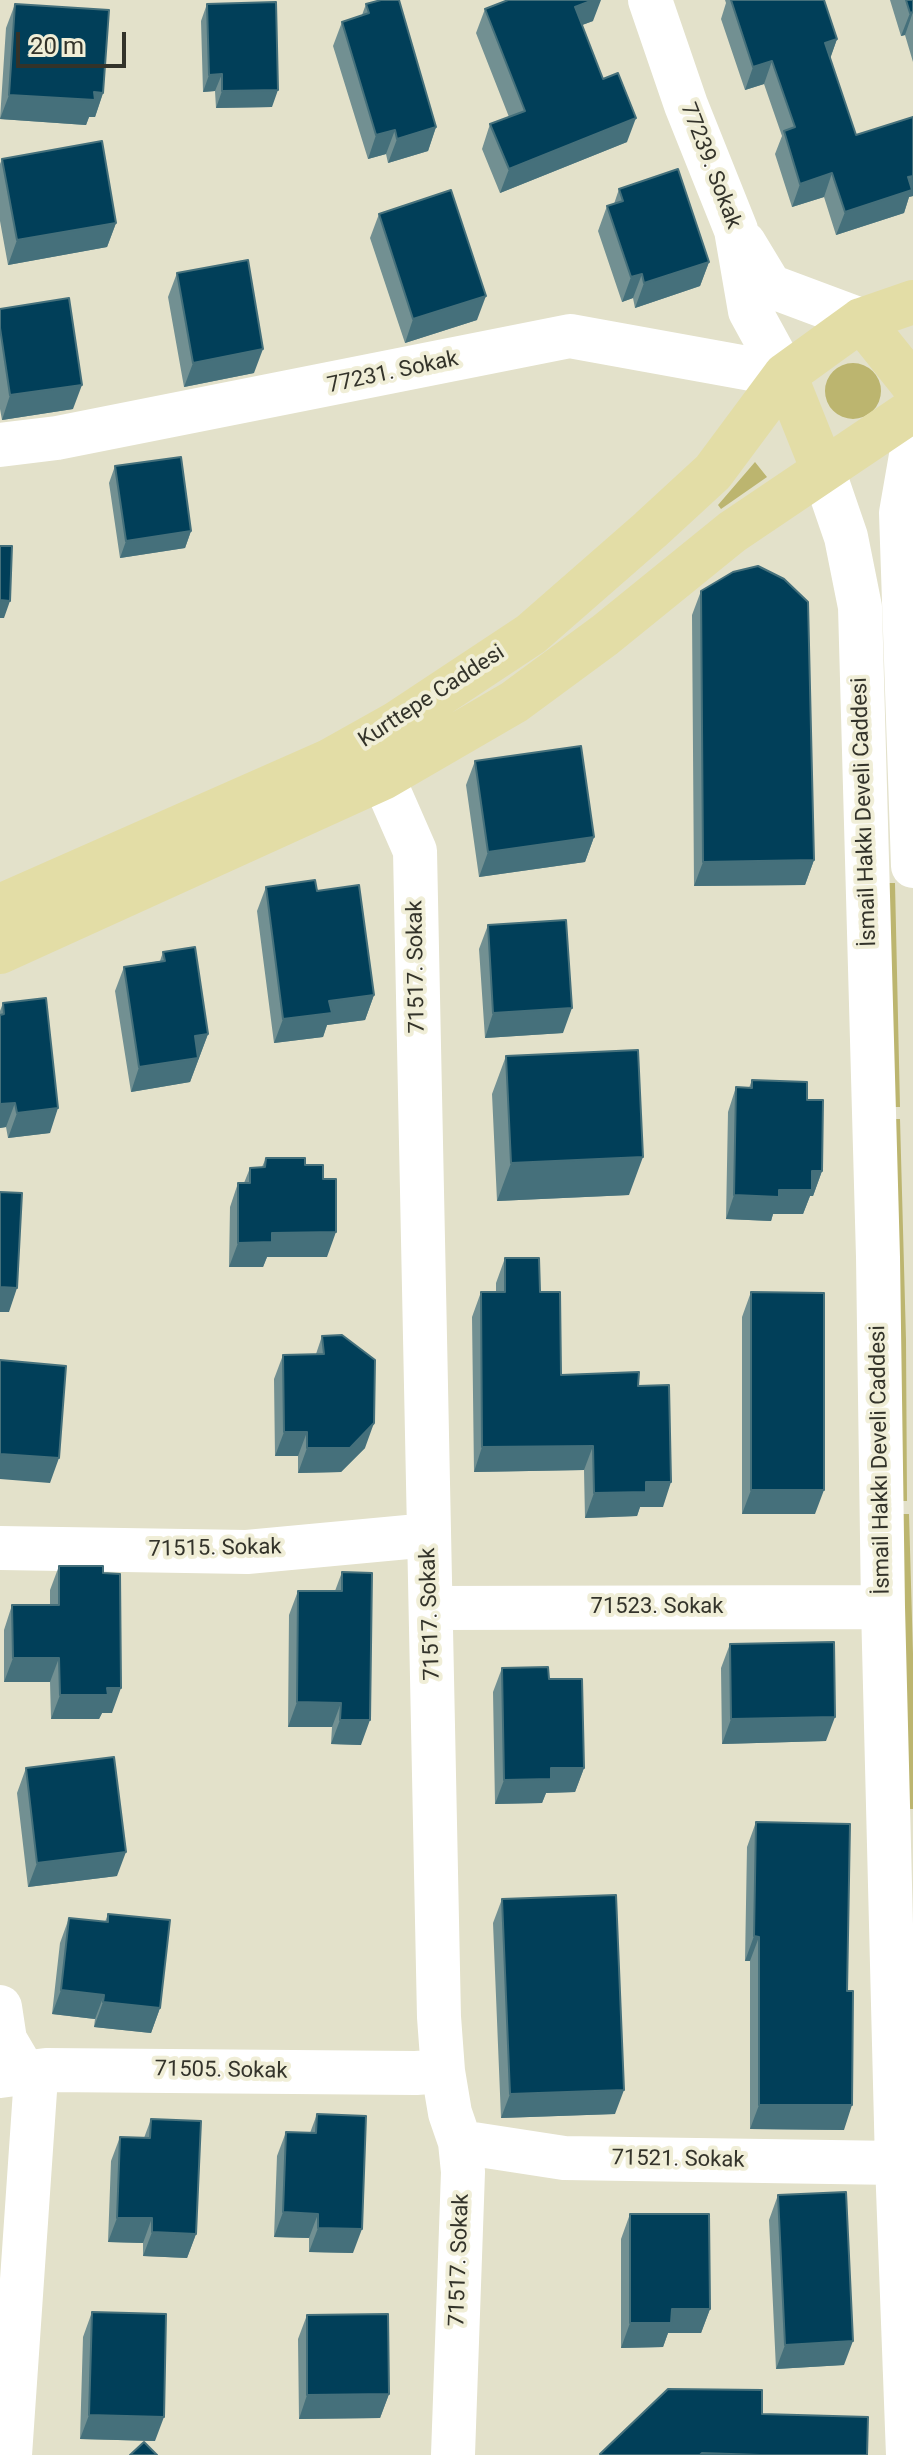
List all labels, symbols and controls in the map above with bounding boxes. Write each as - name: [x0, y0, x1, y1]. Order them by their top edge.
- scale bar: [20, 16, 130, 66]
- text: 20 m: [30, 32, 84, 60]
- street label: 77239. Sokak: [674, 99, 746, 233]
- street label: 77231. Sokak: [325, 346, 461, 400]
- street label: Kurttepe Caddesi: [354, 640, 510, 754]
- street label: İsmail Hakkı Develi Caddesi: [847, 677, 883, 947]
- street label: 71517. Sokak: [403, 900, 431, 1034]
- street label: İsmail Hakkı Develi Caddesi: [865, 1325, 897, 1595]
- street label: 71515. Sokak: [148, 1535, 282, 1563]
- street label: 71517. Sokak: [415, 1547, 447, 1681]
- street label: 71523. Sokak: [591, 1594, 723, 1620]
- street label: 71505. Sokak: [154, 2057, 288, 2085]
- street label: 71521. Sokak: [611, 2146, 745, 2174]
- street label: 71517. Sokak: [444, 2193, 476, 2327]

